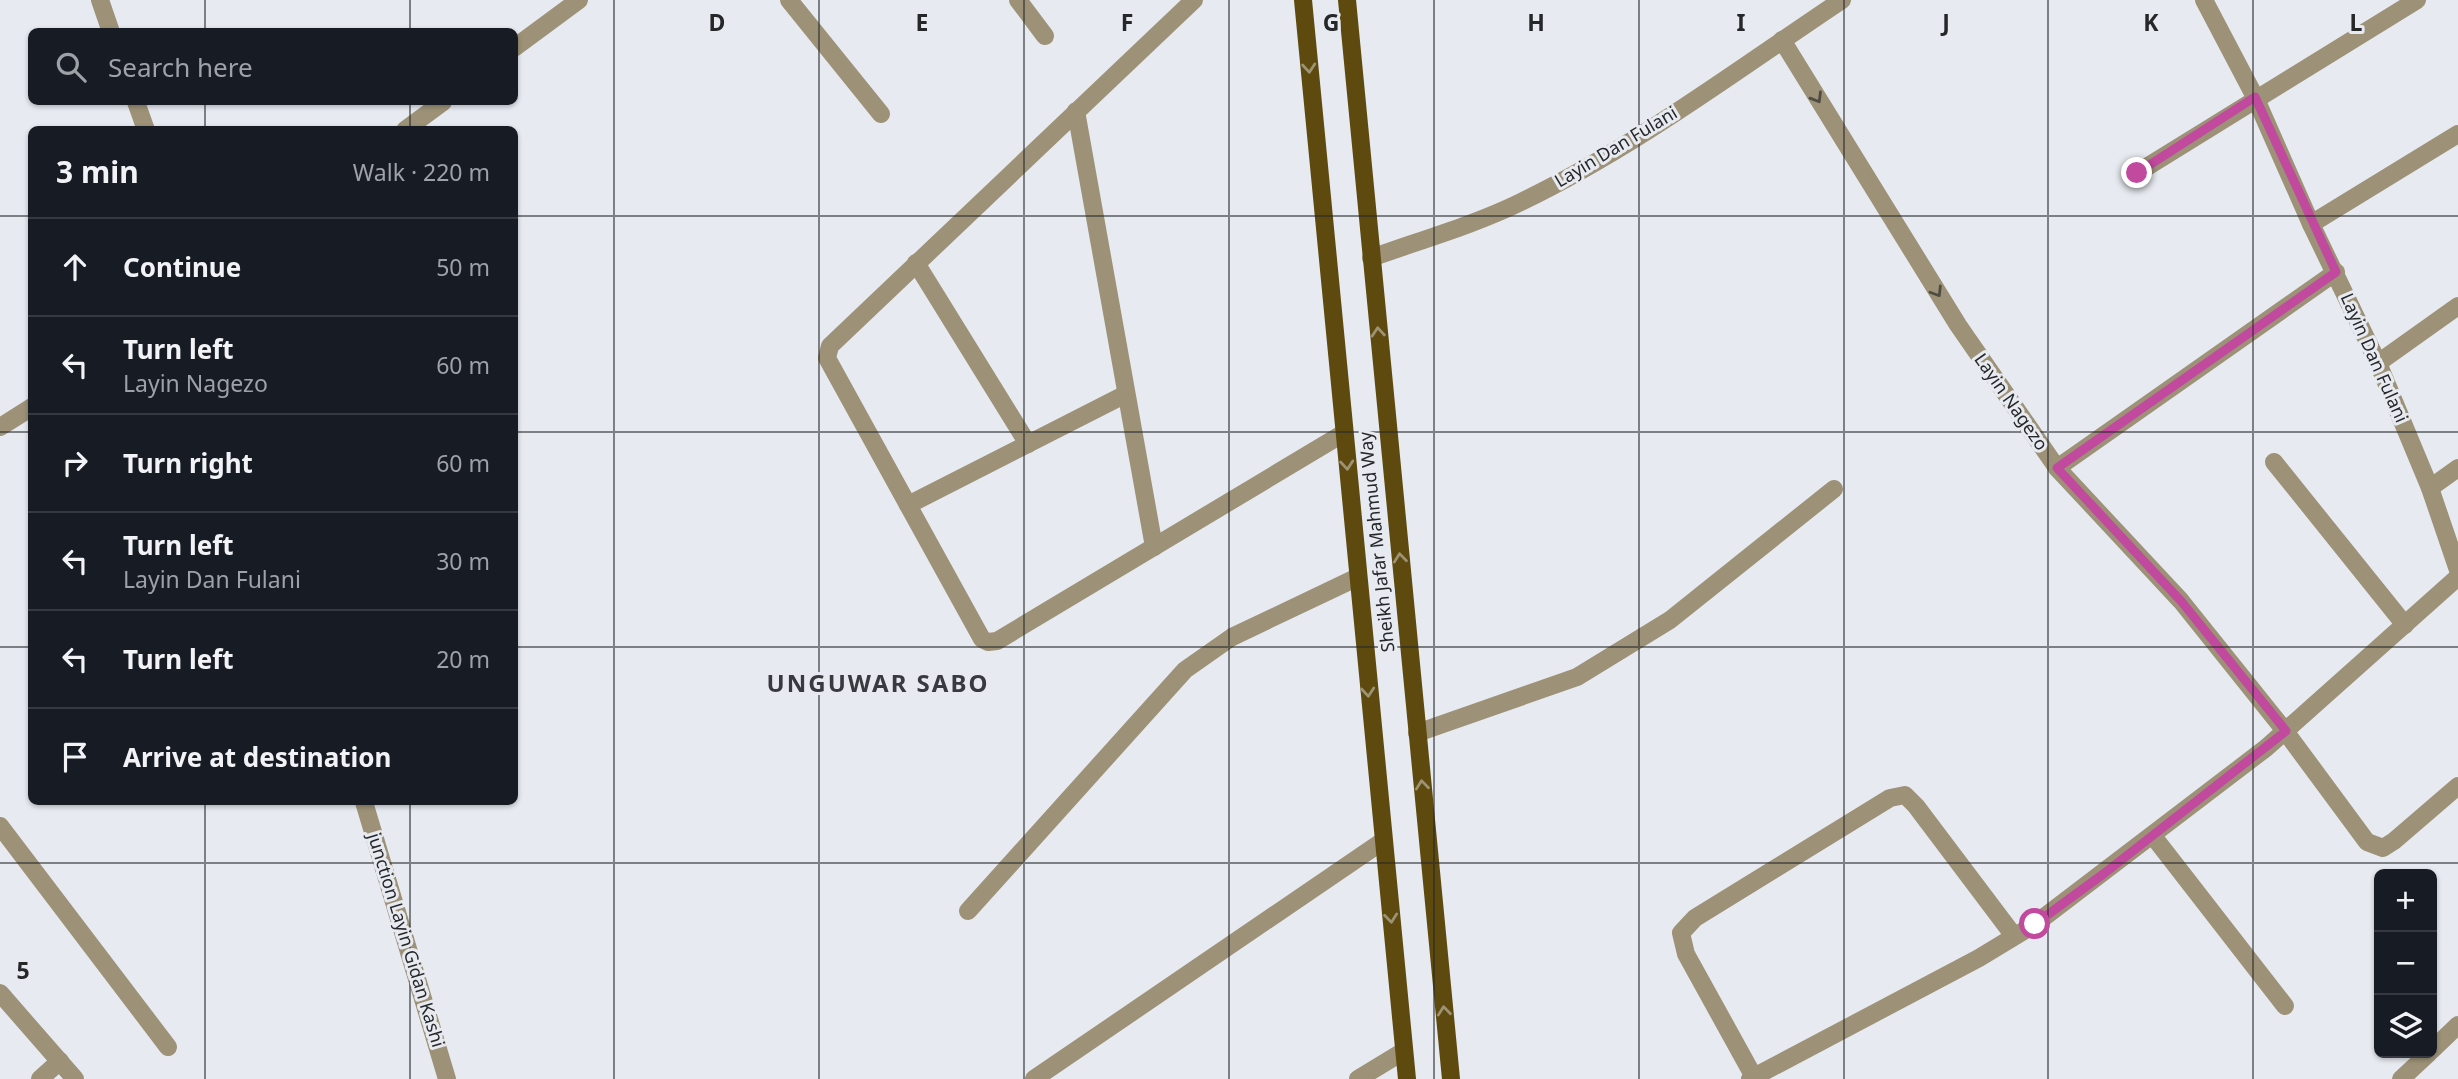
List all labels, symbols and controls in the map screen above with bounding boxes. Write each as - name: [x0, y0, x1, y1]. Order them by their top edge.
- text: D: [709, 6, 725, 38]
- text: E: [916, 6, 928, 38]
- text: F: [1121, 6, 1133, 38]
- text: G: [1323, 6, 1339, 38]
- text: H: [1527, 6, 1545, 38]
- text: I: [1737, 6, 1746, 38]
- text: J: [1940, 6, 1950, 38]
- text: K: [2143, 6, 2159, 38]
- text: L: [2350, 6, 2363, 38]
- search box: [28, 28, 518, 105]
- icon: search: [52, 48, 90, 86]
- text: Search here: [108, 49, 253, 85]
- one-way arrow: [1301, 63, 1316, 74]
- one-way arrow: [1809, 91, 1822, 104]
- street label: Layin Dan Fulani: [1550, 100, 1681, 192]
- text: 3 min: [56, 151, 139, 192]
- text: Walk · 220 m: [353, 156, 490, 188]
- route end: [2121, 157, 2152, 188]
- icon: ahead: [56, 248, 94, 286]
- text: Continue: [123, 249, 241, 285]
- text: 50 m: [436, 251, 490, 283]
- one-way arrow: [1929, 284, 1942, 297]
- street label: Layin Dan Fulani: [2336, 289, 2414, 426]
- one-way arrow: [1371, 326, 1386, 337]
- text: Turn left: [123, 331, 234, 367]
- icon: left: [56, 346, 94, 384]
- street label: Layin Nagezo: [1969, 348, 2054, 455]
- text: 60 m: [436, 349, 490, 381]
- text: Layin Nagezo: [123, 367, 268, 399]
- street label: Sheikh Jafar Mahmud Way: [1352, 430, 1400, 654]
- icon: right: [56, 444, 94, 482]
- text: Turn right: [123, 445, 253, 481]
- text: 60 m: [436, 447, 490, 479]
- one-way arrow: [1339, 460, 1354, 471]
- text: Turn left: [123, 527, 234, 563]
- icon: left: [56, 542, 94, 580]
- text: 30 m: [436, 545, 490, 577]
- one-way arrow: [1393, 552, 1408, 563]
- text: Layin Dan Fulani: [123, 563, 301, 595]
- icon: left: [56, 640, 94, 678]
- text: Turn left: [123, 641, 234, 677]
- text: 20 m: [436, 643, 490, 675]
- district label: UNGUWAR SABO: [767, 666, 989, 699]
- one-way arrow: [1360, 686, 1375, 697]
- icon: arrive: [56, 738, 94, 776]
- text: Arrive at destination: [123, 739, 392, 775]
- one-way arrow: [1415, 779, 1430, 790]
- street label: junction Layin Gidan Kashi: [363, 829, 451, 1050]
- map controls: [2374, 869, 2437, 1058]
- button: +: [2374, 869, 2437, 932]
- route start: [2019, 908, 2050, 939]
- one-way arrow: [1383, 913, 1398, 924]
- button: −: [2374, 932, 2437, 995]
- text: 5: [16, 954, 30, 986]
- button: layers: [2374, 995, 2437, 1058]
- one-way arrow: [1437, 1005, 1452, 1016]

